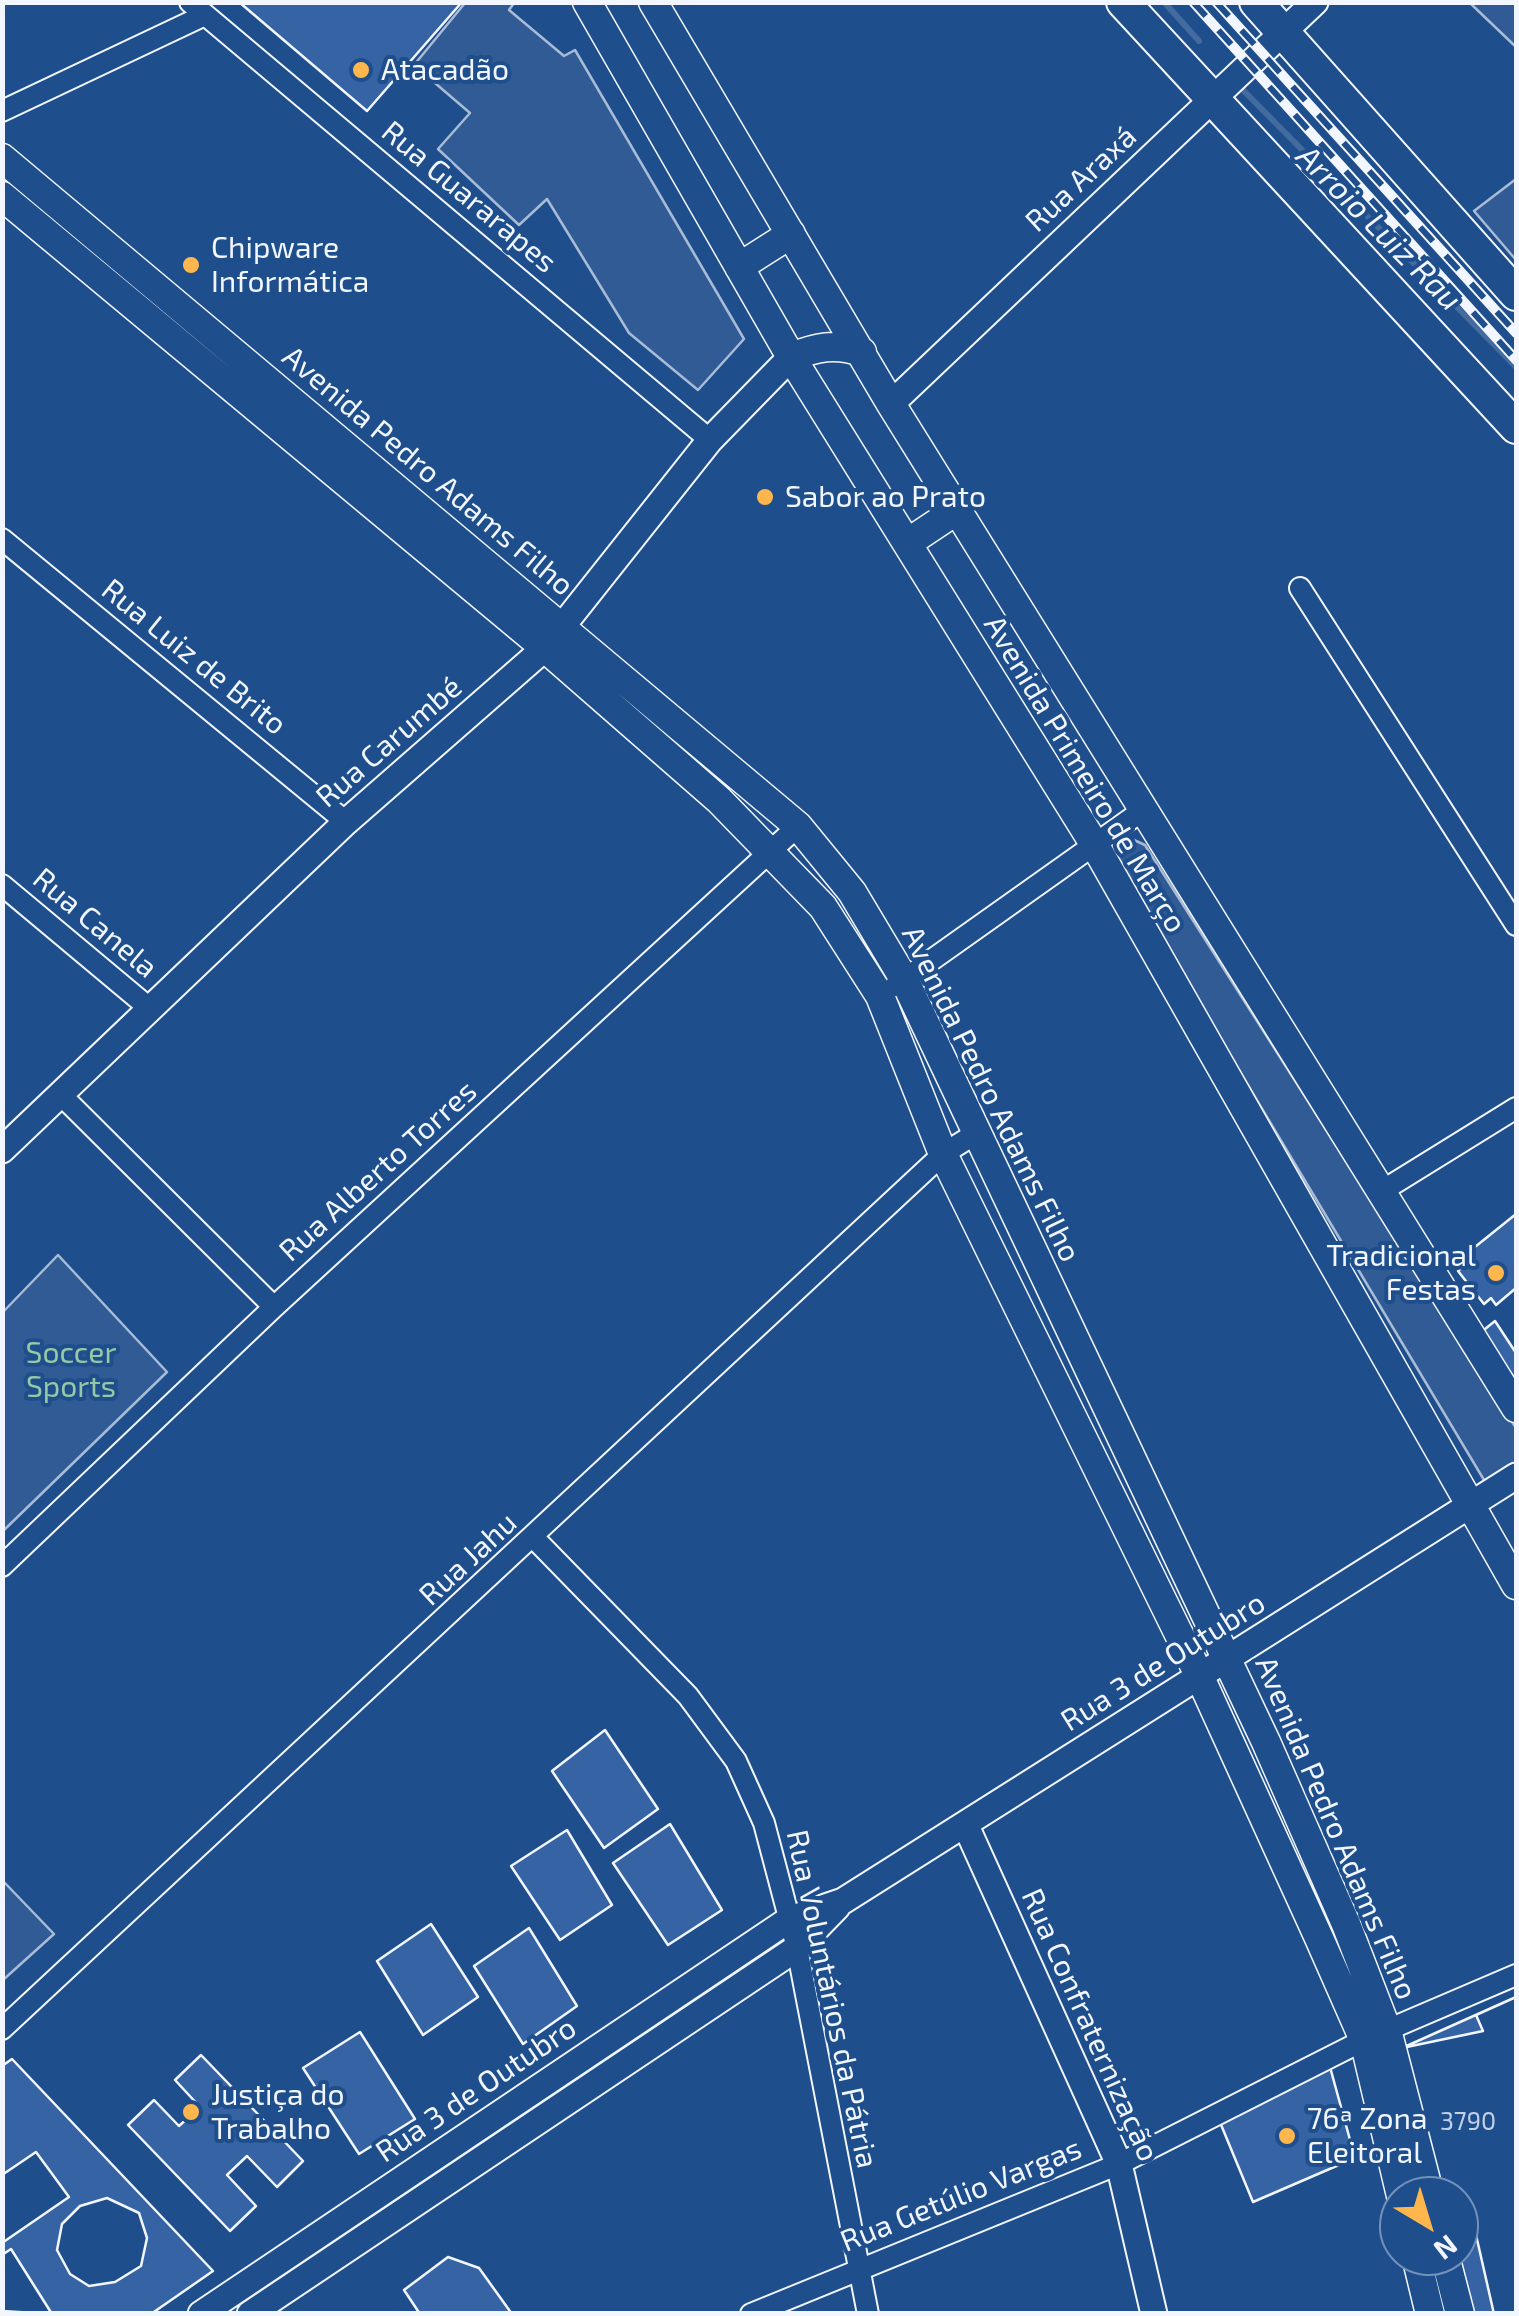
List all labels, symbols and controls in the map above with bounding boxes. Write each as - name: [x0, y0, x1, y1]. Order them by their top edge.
- place label: Atacadão: [381, 52, 509, 88]
- marker: Atacadão: [350, 59, 372, 81]
- street label: Rua Guararapes: [374, 113, 564, 281]
- street label: Rua Araxá: [1018, 119, 1144, 239]
- water label: Arroio Luiz Rau: [1288, 137, 1470, 319]
- place label: Chipware Informática: [211, 230, 369, 300]
- marker: Chipware Informática: [180, 254, 202, 276]
- street label: Avenida Pedro Adams Filho: [275, 339, 581, 603]
- place label: Sabor ao Prato: [785, 479, 986, 515]
- marker: Sabor ao Prato: [754, 486, 776, 508]
- street label: Rua Luiz de Brito: [94, 571, 294, 743]
- street label: Avenida Primeiro de Março: [976, 609, 1194, 939]
- street label: Rua Carumbé: [309, 669, 469, 815]
- street label: Rua Canela: [25, 861, 165, 985]
- street label: Avenida Pedro Adams Filho: [894, 920, 1088, 1268]
- street label: Rua Alberto Torres: [272, 1073, 484, 1269]
- place label: Tradicional Festas: [1326, 1238, 1476, 1308]
- marker: Tradicional Festas: [1485, 1262, 1507, 1284]
- park label: Soccer Sports: [26, 1335, 116, 1406]
- street label: Rua Jahu: [412, 1505, 524, 1613]
- street label: Rua 3 de Outubro: [1054, 1585, 1272, 1739]
- street label: Avenida Pedro Adams Filho: [1247, 1651, 1425, 2005]
- street label: Rua Voluntários da Pátria: [779, 1827, 885, 2171]
- street label: Rua Confraternização: [1014, 1883, 1166, 2167]
- street label: Rua 3 de Outubro: [369, 2010, 583, 2170]
- place label: Justiça do Trabalho: [211, 2077, 344, 2148]
- marker: Justiça do Trabalho: [180, 2101, 202, 2123]
- place label: 76ª Zona Eleitoral: [1307, 2101, 1427, 2172]
- house number: 3790: [1440, 2107, 1496, 2137]
- marker: 76ª Zona Eleitoral: [1276, 2125, 1298, 2147]
- street label: Rua Getúlio Vargas: [835, 2130, 1087, 2260]
- north arrow: [1379, 2176, 1479, 2276]
- text: N: [1428, 2228, 1465, 2268]

